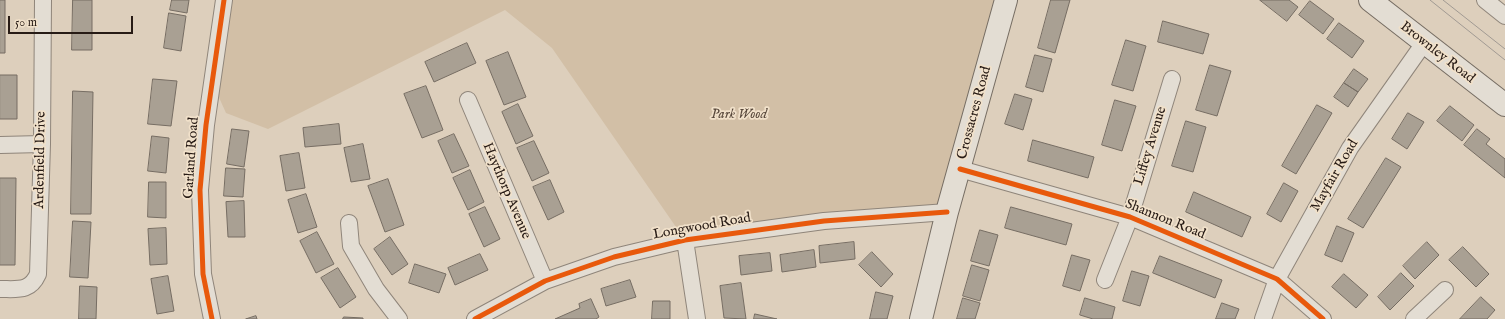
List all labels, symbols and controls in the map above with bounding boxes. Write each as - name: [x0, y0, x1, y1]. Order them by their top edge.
- scale bar: [10, 8, 135, 34]
- text: 50 m: [15, 15, 37, 30]
- street label: Brownley Road: [1396, 19, 1478, 87]
- street label: Crossacres Road: [954, 65, 996, 161]
- street label: Liffey Avenue: [1131, 105, 1171, 187]
- park label: Park Wood: [711, 107, 767, 123]
- street label: Ardenfield Drive: [32, 111, 50, 209]
- street label: Garland Road: [181, 117, 203, 199]
- street label: Mayfair Road: [1308, 137, 1362, 215]
- street label: Haythorp Avenue: [478, 140, 534, 242]
- street label: Shannon Road: [1122, 196, 1208, 244]
- street label: Longwood Road: [652, 210, 752, 244]

